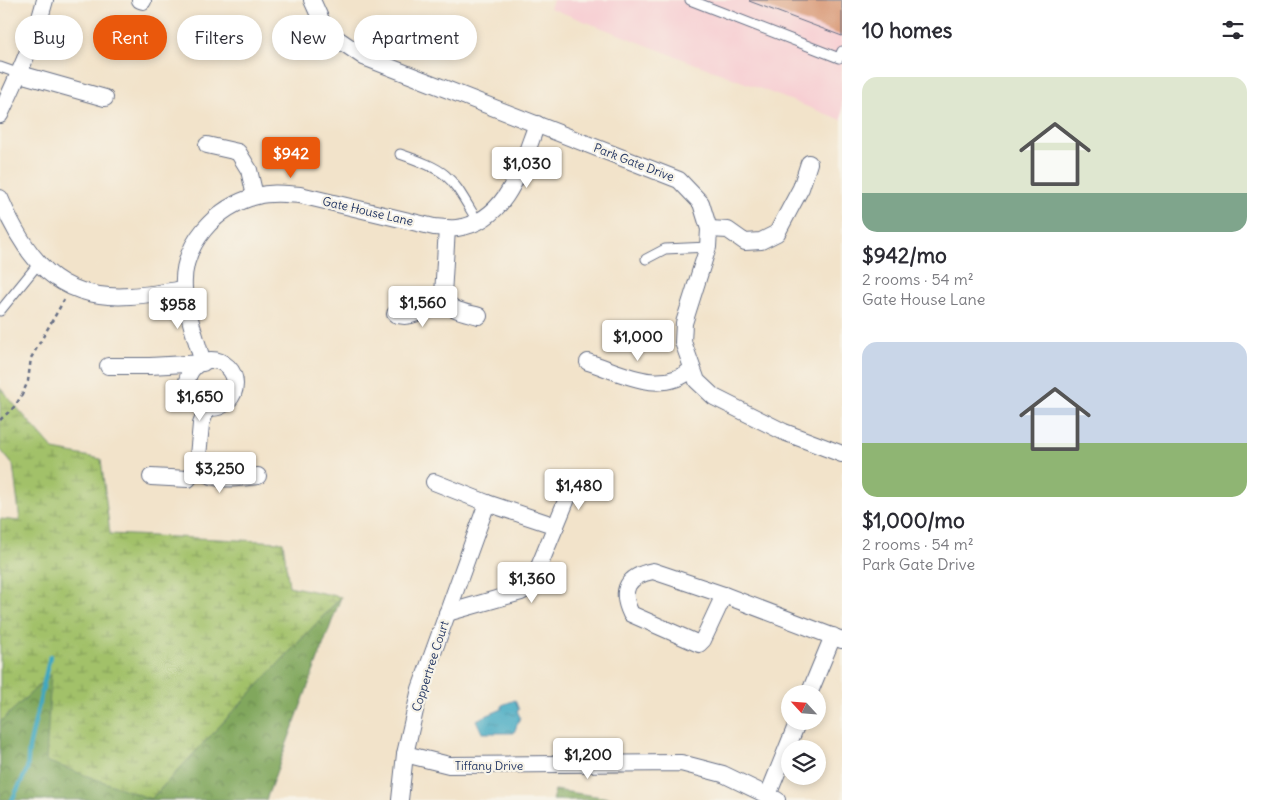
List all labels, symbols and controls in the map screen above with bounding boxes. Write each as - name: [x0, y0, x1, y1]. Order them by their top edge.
- chip: Buy: [15, 15, 83, 60]
- chip: Rent: [93, 15, 167, 60]
- chip: Filters: [177, 15, 262, 60]
- chip: New: [272, 15, 344, 60]
- chip: Apartment: [354, 15, 477, 60]
- icon: filters: [1219, 16, 1247, 44]
- text: 10 homes: [862, 17, 952, 44]
- icon: home: [1010, 109, 1100, 199]
- pin: $942: [261, 136, 321, 179]
- street label: Park Gate Drive: [592, 140, 676, 184]
- text: $942: [273, 143, 309, 163]
- pin: $1,030: [486, 146, 568, 189]
- text: $1,030: [503, 153, 551, 173]
- street label: Gate House Lane: [321, 193, 415, 229]
- text: $942/mo: [862, 242, 947, 269]
- text: 2 rooms · 54 m²: [862, 269, 974, 289]
- pin: $1,560: [382, 286, 464, 328]
- pin: $958: [148, 288, 208, 330]
- text: Gate House Lane: [862, 289, 986, 309]
- text: $1,560: [399, 292, 447, 312]
- text: $958: [160, 294, 196, 314]
- pin: $1,000: [597, 320, 679, 362]
- text: $1,000: [613, 326, 663, 346]
- icon: home: [1010, 374, 1100, 464]
- pin: $1,650: [159, 380, 241, 422]
- text: $1,650: [176, 386, 224, 406]
- pin: $3,250: [179, 452, 261, 494]
- text: $3,250: [195, 458, 245, 478]
- pin: $1,480: [538, 468, 620, 511]
- text: $1,480: [556, 475, 603, 495]
- text: $1,000/mo: [862, 507, 965, 534]
- text: 2 rooms · 54 m²: [862, 534, 974, 554]
- text: Park Gate Drive: [862, 554, 975, 574]
- pin: $1,360: [491, 562, 573, 604]
- text: $1,360: [508, 568, 556, 588]
- street label: Coppertree Court: [408, 619, 452, 713]
- north arrow: [781, 685, 826, 730]
- map controls: [781, 685, 826, 785]
- pin: $1,200: [547, 738, 629, 780]
- button: layers: [781, 740, 826, 785]
- text: $1,200: [564, 744, 612, 764]
- street label: Tiffany Drive: [455, 758, 523, 773]

